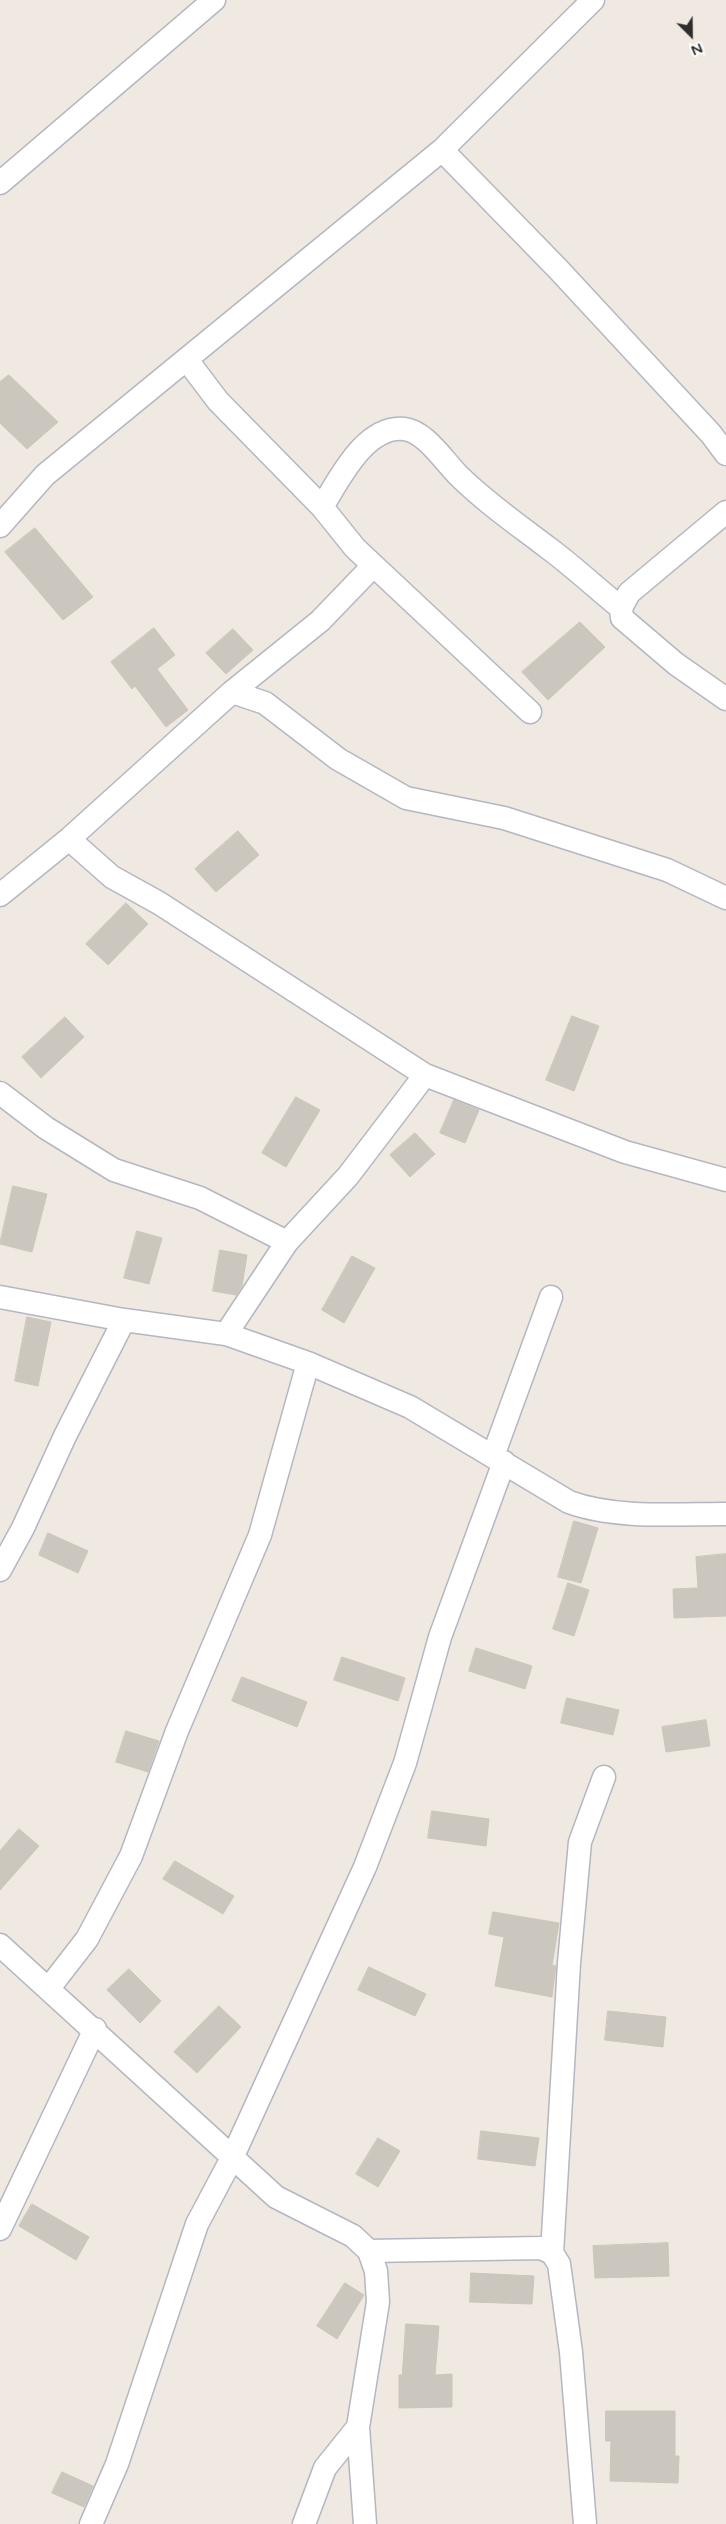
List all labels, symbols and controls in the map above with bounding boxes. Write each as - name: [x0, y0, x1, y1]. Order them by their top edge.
- north arrow: [666, 10, 716, 60]
- text: N: [689, 39, 706, 59]

